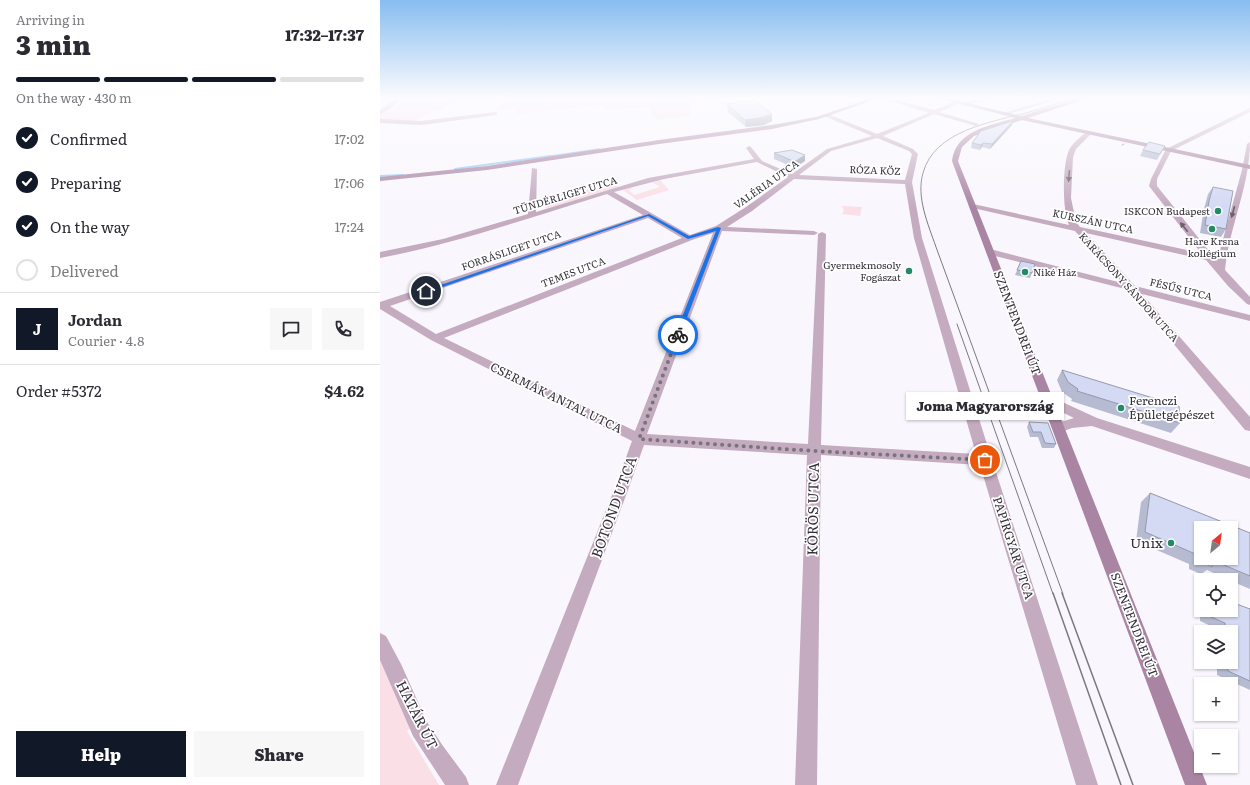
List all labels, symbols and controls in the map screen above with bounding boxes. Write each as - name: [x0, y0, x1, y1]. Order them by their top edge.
- text: Arriving in: [16, 10, 85, 29]
- text: 17:32–17:37: [285, 23, 364, 46]
- text: 3 min: [16, 24, 91, 63]
- text: On the way · 430 m: [16, 88, 132, 107]
- icon: check: [16, 127, 38, 149]
- text: Confirmed: [50, 127, 127, 150]
- text: 17:02: [334, 129, 364, 148]
- street label: VALÉRIA UTCA: [730, 155, 802, 212]
- street label: RÓZA KÖZ: [849, 161, 901, 178]
- one-way arrow: [1065, 170, 1072, 182]
- icon: check: [16, 171, 38, 193]
- text: Preparing: [50, 171, 121, 194]
- street label: TÜNDÉRLIGET UTCA: [511, 171, 619, 217]
- text: 17:06: [334, 173, 364, 192]
- place label: ISKCON Budapest: [1124, 203, 1210, 218]
- street label: KURSZÁN UTCA: [1051, 205, 1136, 237]
- marker: ISKCON Budapest: [1213, 206, 1223, 216]
- one-way arrow: [1230, 206, 1236, 219]
- icon: check: [16, 215, 38, 237]
- text: On the way: [50, 215, 130, 238]
- text: 17:24: [335, 217, 364, 236]
- one-way arrow: [1180, 221, 1189, 232]
- marker: Hare Krsna kollégium: [1207, 224, 1217, 234]
- street label: FORRÁSLIGET UTCA: [459, 225, 563, 274]
- street label: KARÁCSONY SÁNDOR UTCA: [1076, 229, 1183, 345]
- place label: Hare Krsna kollégium: [1185, 233, 1240, 260]
- street label: TEMES UTCA: [539, 252, 608, 291]
- place label: Gyermekmosoly Fogászat: [823, 257, 901, 284]
- text: Delivered: [50, 259, 119, 282]
- place label: Niké Ház: [1033, 264, 1076, 279]
- marker: Gyermekmosoly Fogászat: [904, 266, 914, 276]
- marker: Niké Ház: [1020, 267, 1030, 277]
- street label: SZENTENDREI ÚT: [990, 268, 1046, 378]
- street label: FÉSŰS UTCA: [1148, 273, 1215, 304]
- pin: [409, 274, 443, 308]
- icon: home: [415, 280, 437, 302]
- text: Jordan: [68, 308, 122, 331]
- button: chat: [270, 308, 312, 350]
- button: phone: [322, 308, 364, 350]
- courier: [658, 315, 698, 355]
- text: J: [33, 317, 41, 340]
- icon: bike: [667, 324, 689, 346]
- text: Courier · 4.8: [68, 331, 144, 350]
- street label: CSERMÁK ANTAL UTCA: [487, 357, 626, 437]
- text: Order #5372: [16, 379, 102, 402]
- text: $4.62: [324, 379, 364, 402]
- place label: Ferenczi Épületgépészet: [1129, 391, 1215, 423]
- callout: Joma Magyarország: [906, 392, 1064, 420]
- text: Joma Magyarország: [917, 396, 1053, 415]
- marker: Ferenczi Épületgépészet: [1116, 403, 1126, 413]
- pin: [968, 443, 1002, 477]
- icon: bag: [974, 449, 996, 471]
- street label: BOTOND UTCA: [585, 452, 641, 560]
- street label: KÖRÖS UTCA: [801, 461, 823, 556]
- street label: PAPÍRGYÁR UTCA: [989, 494, 1039, 601]
- north arrow: [1194, 521, 1238, 565]
- map controls: [1194, 521, 1238, 773]
- place label: Unix: [1130, 532, 1163, 552]
- marker: Unix: [1166, 538, 1176, 548]
- street label: SZENTENDREI ÚT: [1107, 570, 1163, 680]
- button: locate: [1194, 573, 1238, 617]
- button: layers: [1194, 625, 1238, 669]
- street label: HATÁR ÚT: [392, 677, 444, 752]
- button: +: [1194, 677, 1238, 721]
- button: −: [1194, 729, 1238, 773]
- button: Help: [16, 731, 186, 777]
- button: Share: [194, 731, 364, 777]

